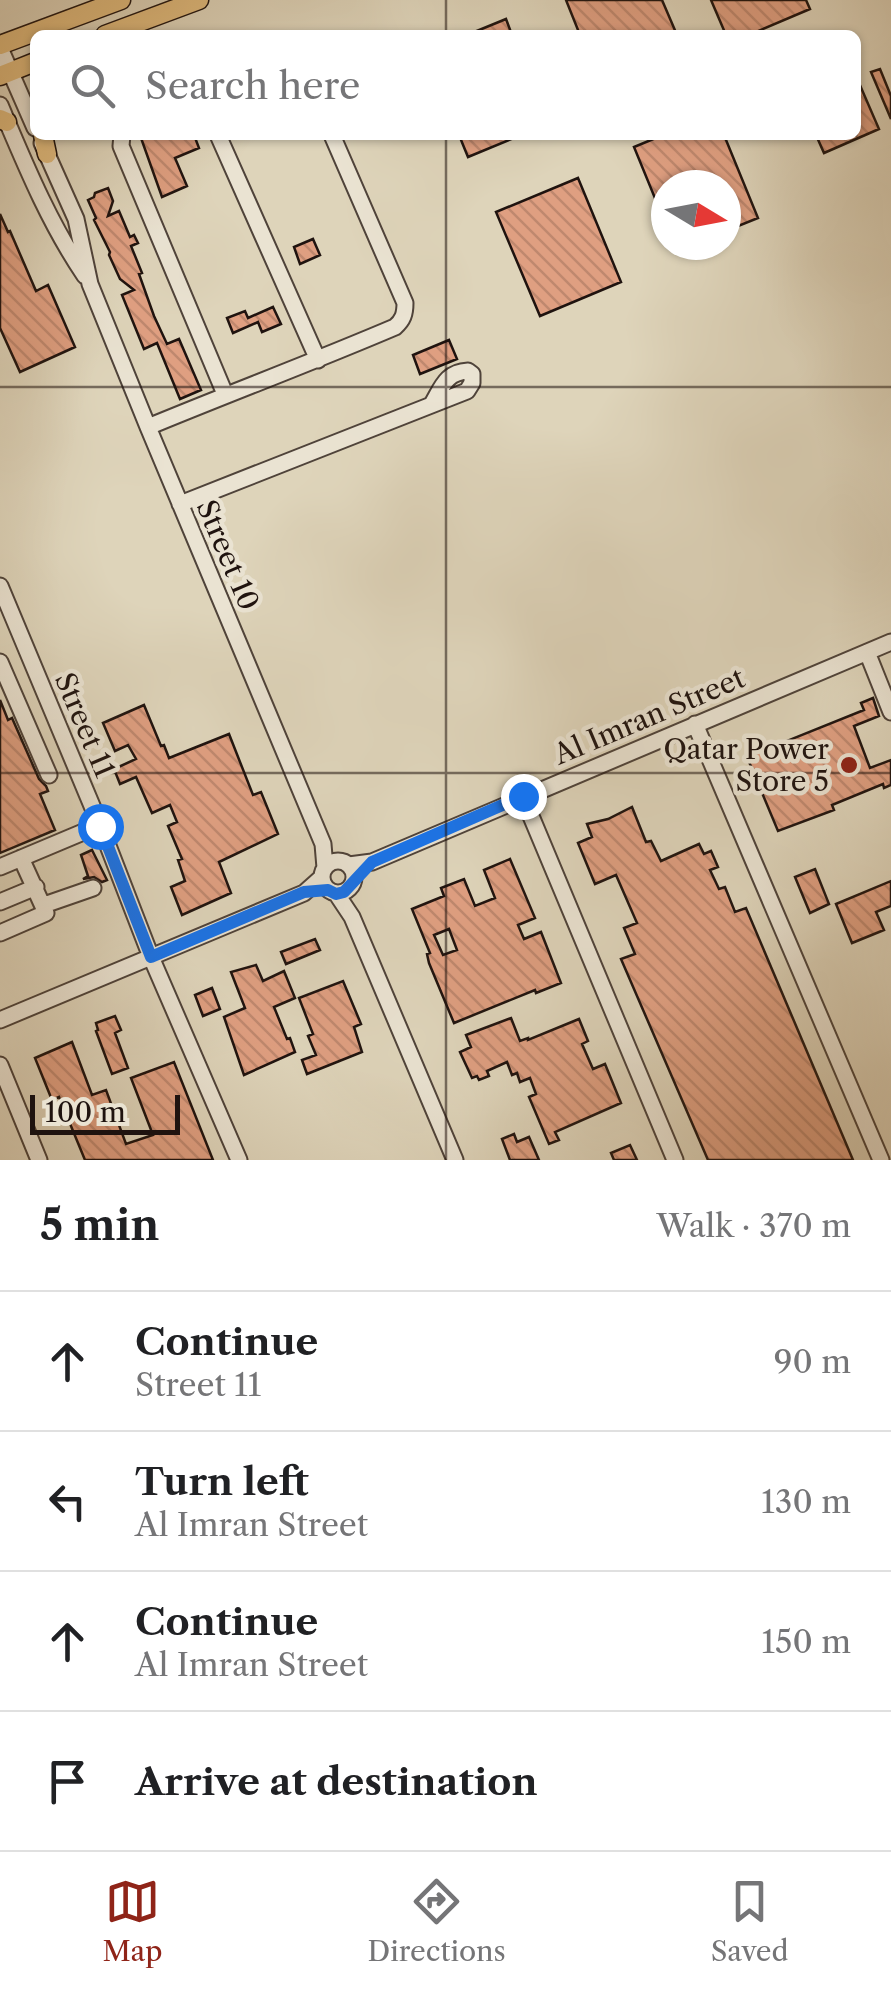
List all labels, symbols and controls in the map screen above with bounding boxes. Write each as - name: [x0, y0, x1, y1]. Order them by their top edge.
- search box: [30, 30, 861, 140]
- icon: search: [65, 58, 120, 113]
- text: Search here: [145, 62, 360, 109]
- north arrow: [651, 170, 741, 260]
- street label: Street 10: [190, 495, 266, 615]
- street label: Al Imran Street: [548, 660, 750, 772]
- street label: Street 11: [48, 668, 122, 783]
- place label: Qatar Power Store 5: [664, 732, 829, 798]
- marker: Qatar Power Store 5: [838, 754, 860, 776]
- route end: [501, 774, 547, 820]
- route start: [78, 804, 124, 850]
- scale bar: [30, 1090, 180, 1134]
- text: 100 m: [45, 1095, 126, 1129]
- text: 5 min: [40, 1199, 159, 1251]
- text: Walk · 370 m: [657, 1206, 851, 1245]
- text: Continue: [135, 1318, 318, 1365]
- icon: ahead: [40, 1334, 95, 1389]
- text: 90 m: [774, 1342, 851, 1381]
- text: Street 11: [135, 1365, 261, 1404]
- text: Turn left: [135, 1458, 309, 1505]
- icon: left: [40, 1474, 95, 1529]
- text: 130 m: [761, 1482, 851, 1521]
- text: Al Imran Street: [135, 1505, 368, 1544]
- text: Continue: [135, 1598, 318, 1645]
- icon: ahead: [40, 1614, 95, 1669]
- text: 150 m: [762, 1622, 851, 1661]
- text: Al Imran Street: [135, 1645, 368, 1684]
- icon: arrive: [40, 1754, 95, 1809]
- text: Arrive at destination: [135, 1758, 538, 1805]
- tab: Map: [102, 1874, 163, 1968]
- tab: Directions: [367, 1874, 506, 1968]
- tab: Saved: [711, 1874, 789, 1968]

